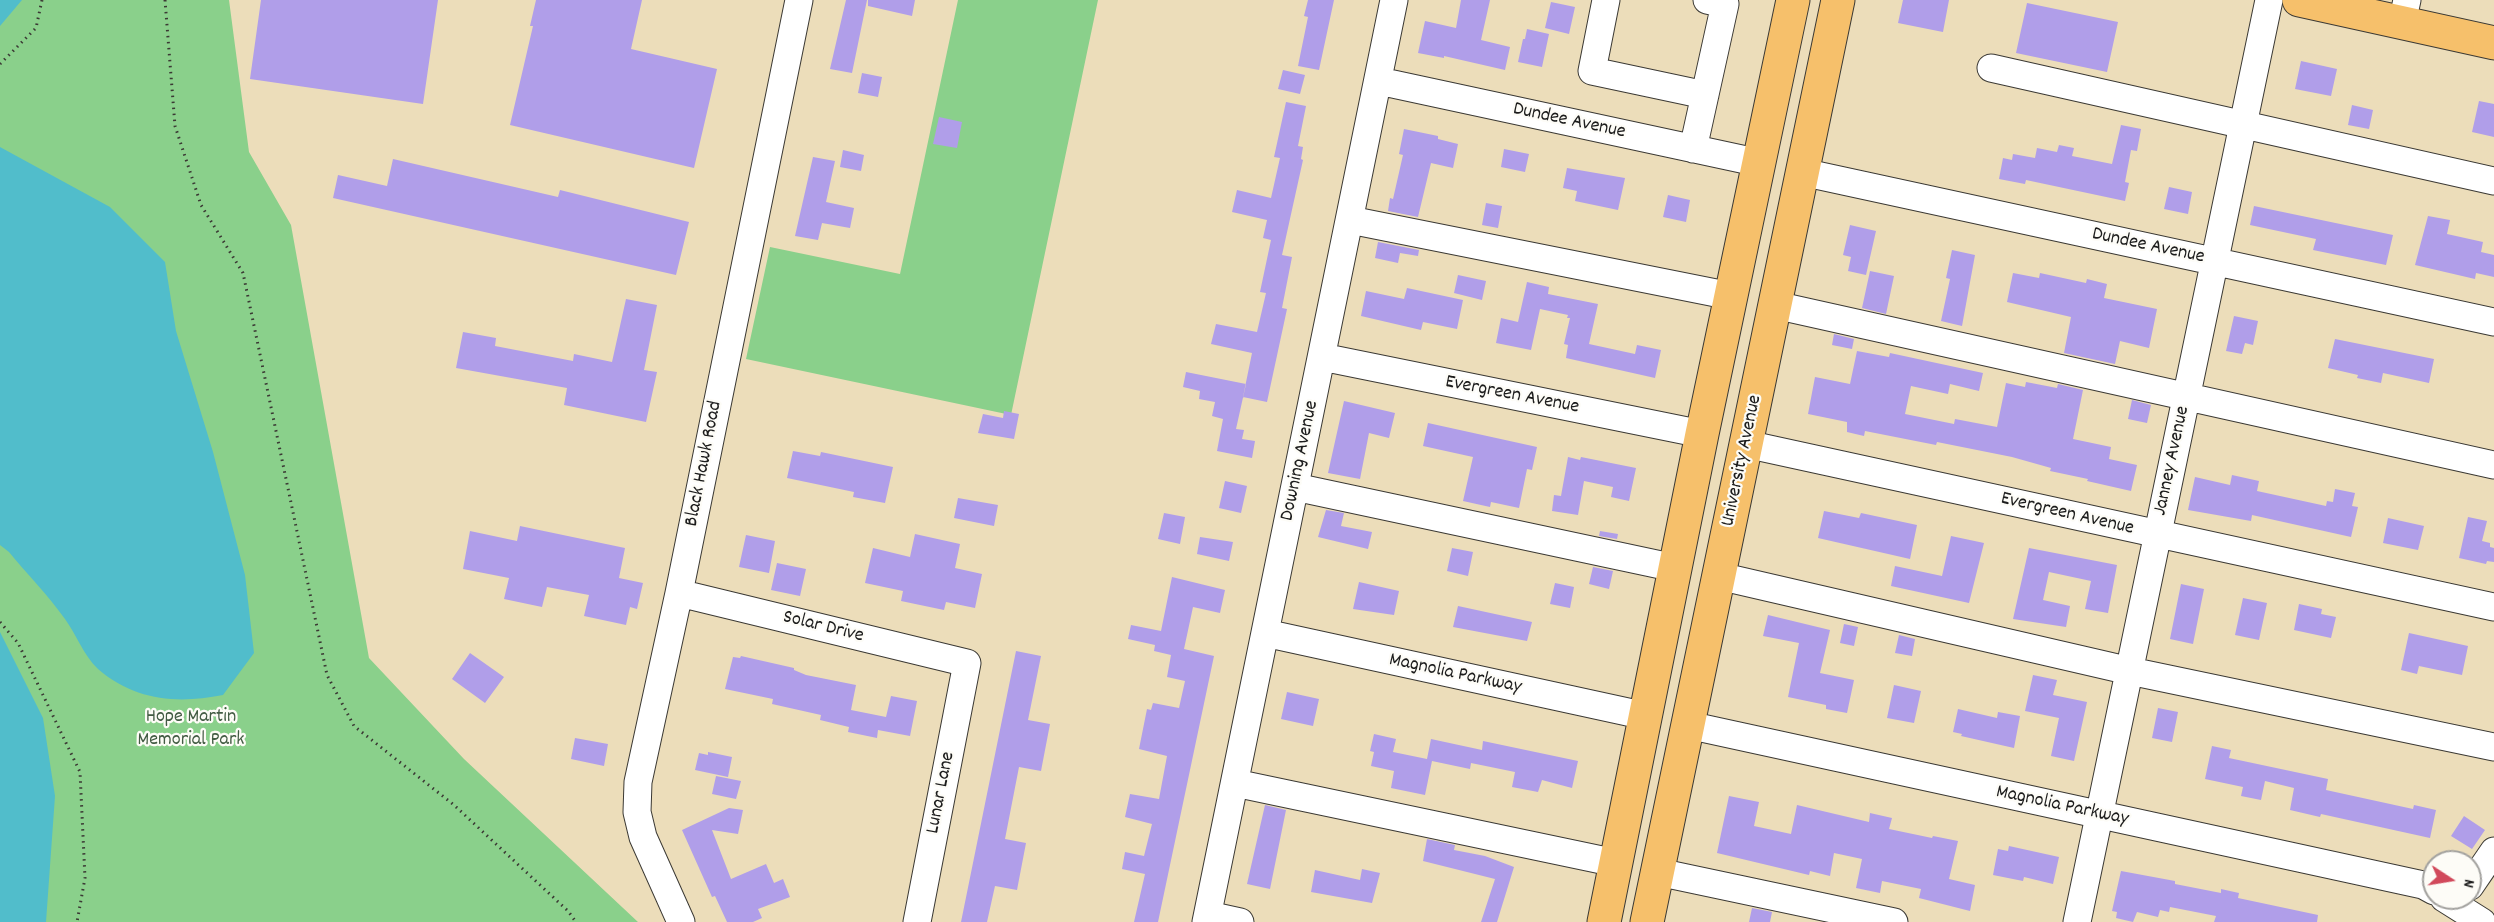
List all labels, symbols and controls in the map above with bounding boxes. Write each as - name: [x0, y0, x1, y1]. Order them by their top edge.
- street label: Dundee Avenue: [1511, 98, 1627, 146]
- street label: Dundee Avenue: [2090, 223, 2206, 271]
- street label: Evergreen Avenue: [1443, 371, 1581, 421]
- street label: University Avenue: [1717, 393, 1769, 529]
- street label: Black Hawk Road: [681, 399, 729, 529]
- street label: Downing Avenue: [1277, 399, 1325, 523]
- street label: Janney Avenue: [2150, 404, 2196, 518]
- street label: Evergreen Avenue: [1998, 488, 2136, 542]
- street label: Solar Drive: [780, 606, 866, 650]
- street label: Magnolia Parkway: [1387, 649, 1523, 701]
- park label: Hope Martin Memorial Park: [137, 706, 245, 753]
- street label: Lunar Lane: [922, 750, 962, 836]
- street label: Magnolia Parkway: [1994, 781, 2130, 833]
- north arrow: [2422, 850, 2482, 910]
- text: N: [2456, 877, 2480, 890]

